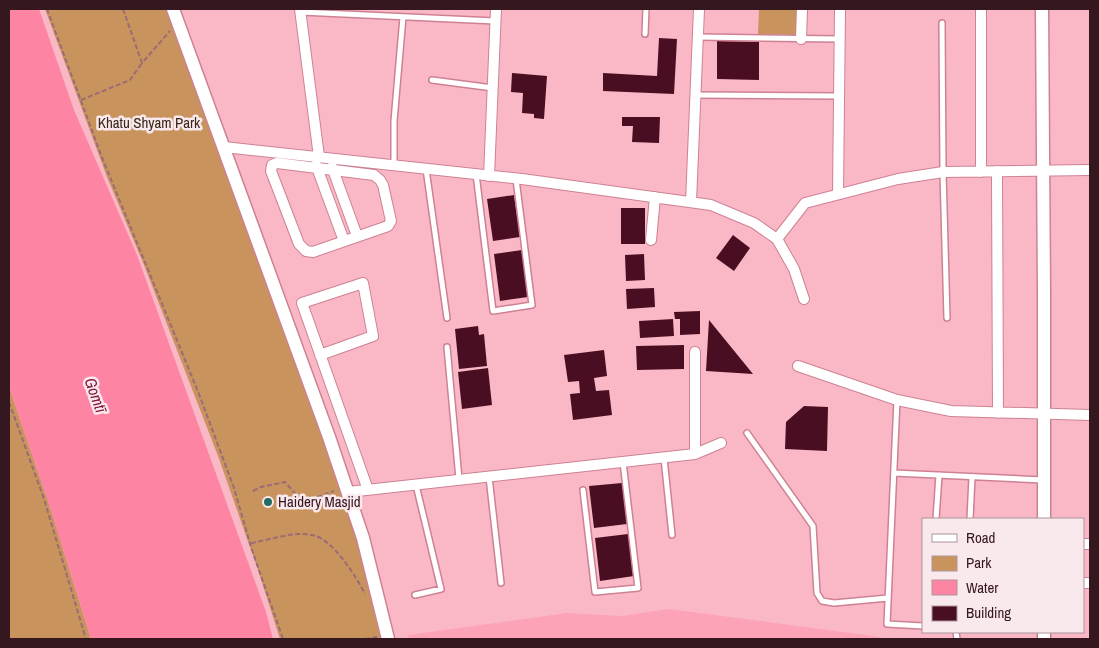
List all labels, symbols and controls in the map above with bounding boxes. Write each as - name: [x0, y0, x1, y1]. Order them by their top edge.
- park label: Khatu Shyam Park: [98, 112, 201, 133]
- water label: Gomtī: [80, 374, 113, 417]
- place label: Haidery Masjid: [278, 491, 361, 512]
- marker: Haidery Masjid: [262, 496, 274, 508]
- legend: [922, 518, 1084, 633]
- text: Road: [966, 527, 995, 548]
- text: Park: [966, 552, 992, 573]
- text: Water: [966, 577, 998, 598]
- text: Building: [966, 602, 1011, 623]

